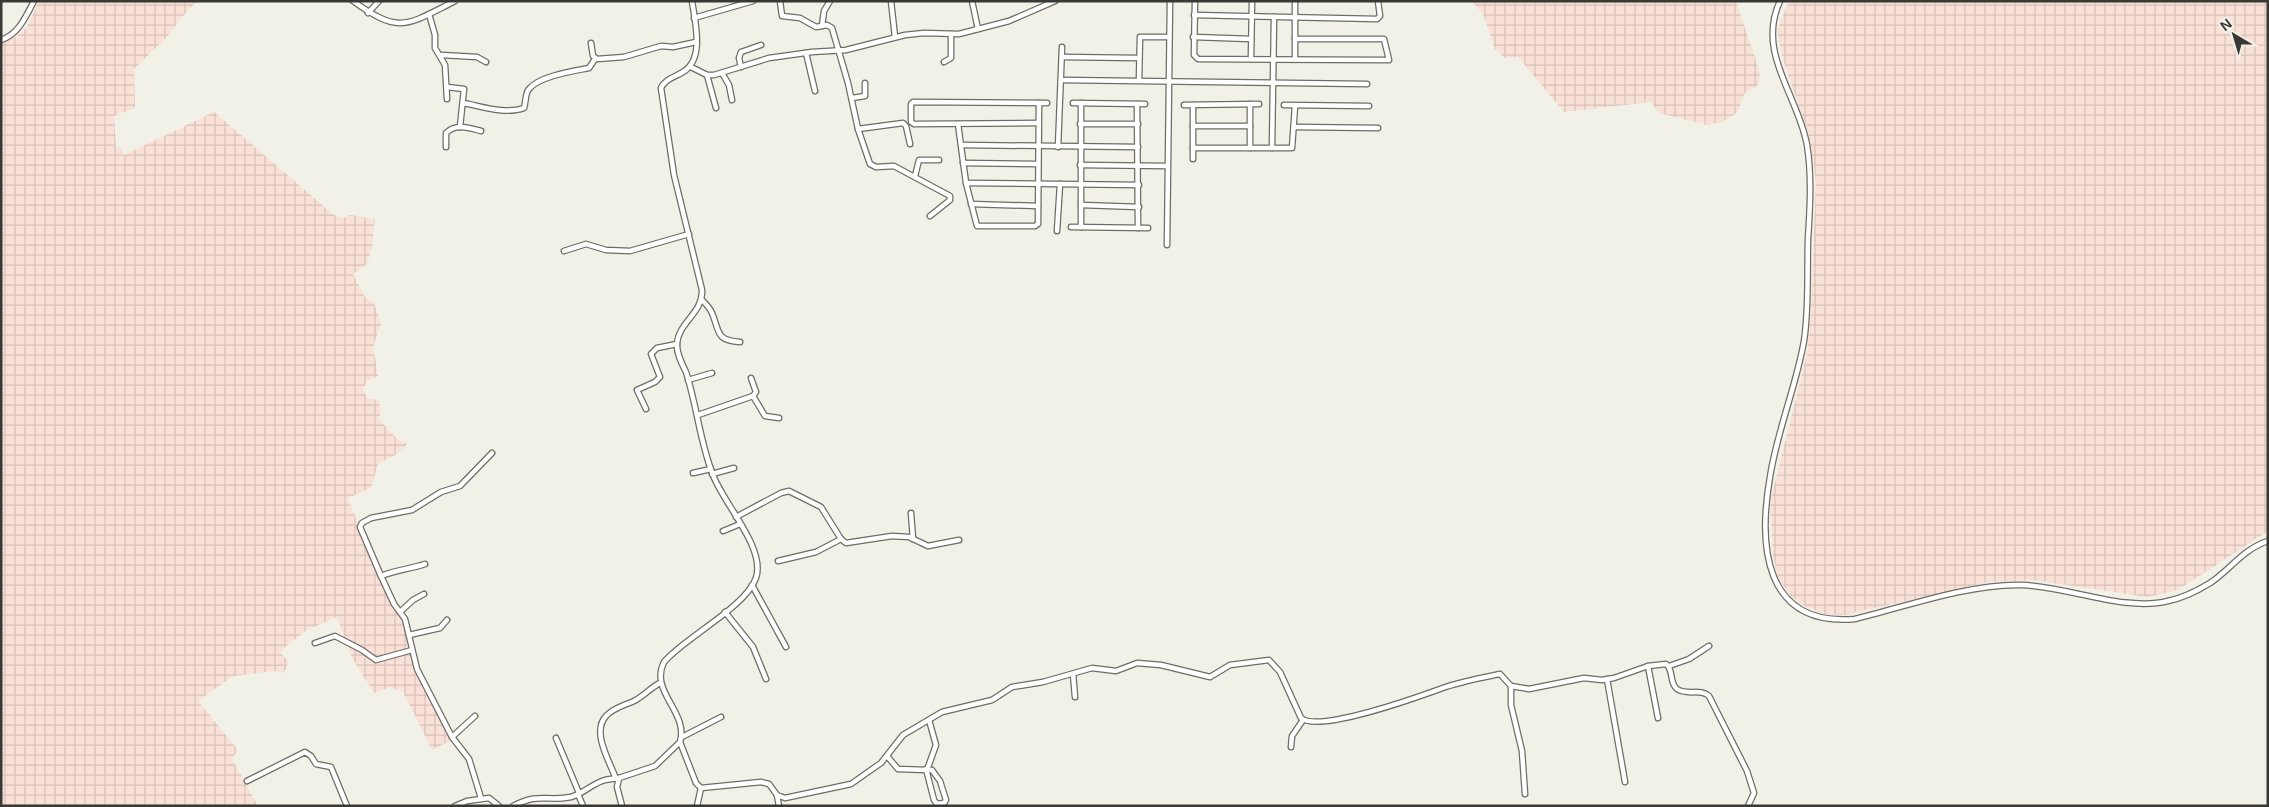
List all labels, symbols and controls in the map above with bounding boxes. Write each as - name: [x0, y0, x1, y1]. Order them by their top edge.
- north arrow: [2209, 10, 2259, 60]
- text: N: [2217, 15, 2235, 34]

